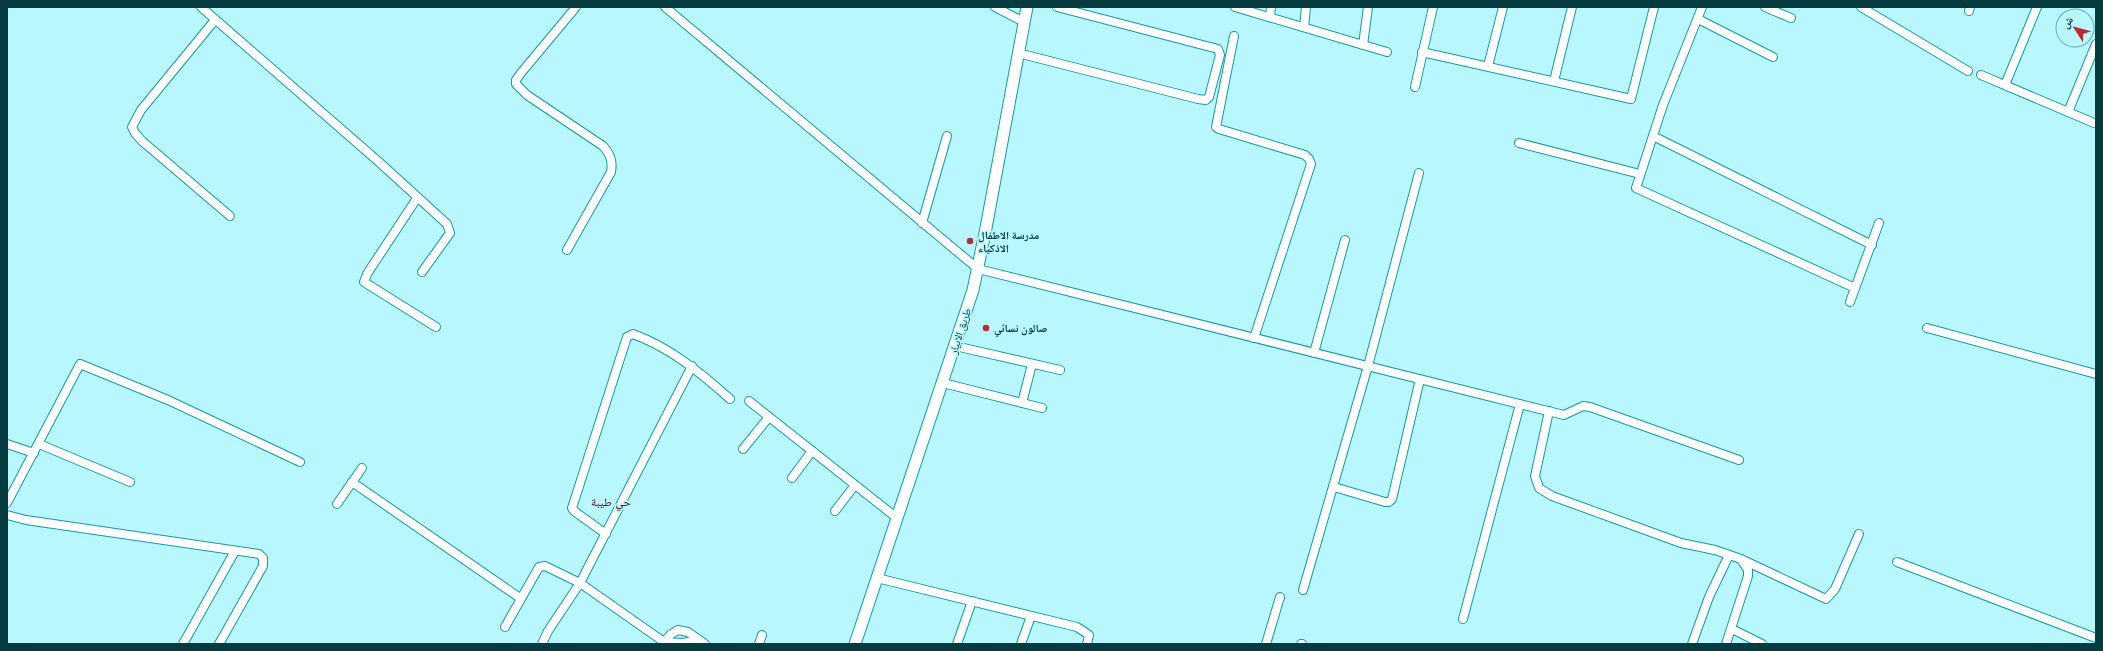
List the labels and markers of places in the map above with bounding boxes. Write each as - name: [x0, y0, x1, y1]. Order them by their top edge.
- place label: مدرسة الاطفال الاذكياء: [978, 228, 1039, 255]
- marker: مدرسة الاطفال الاذكياء: [965, 236, 975, 246]
- place label: صالون نسائي: [994, 321, 1048, 337]
- marker: صالون نسائي: [981, 323, 991, 333]

